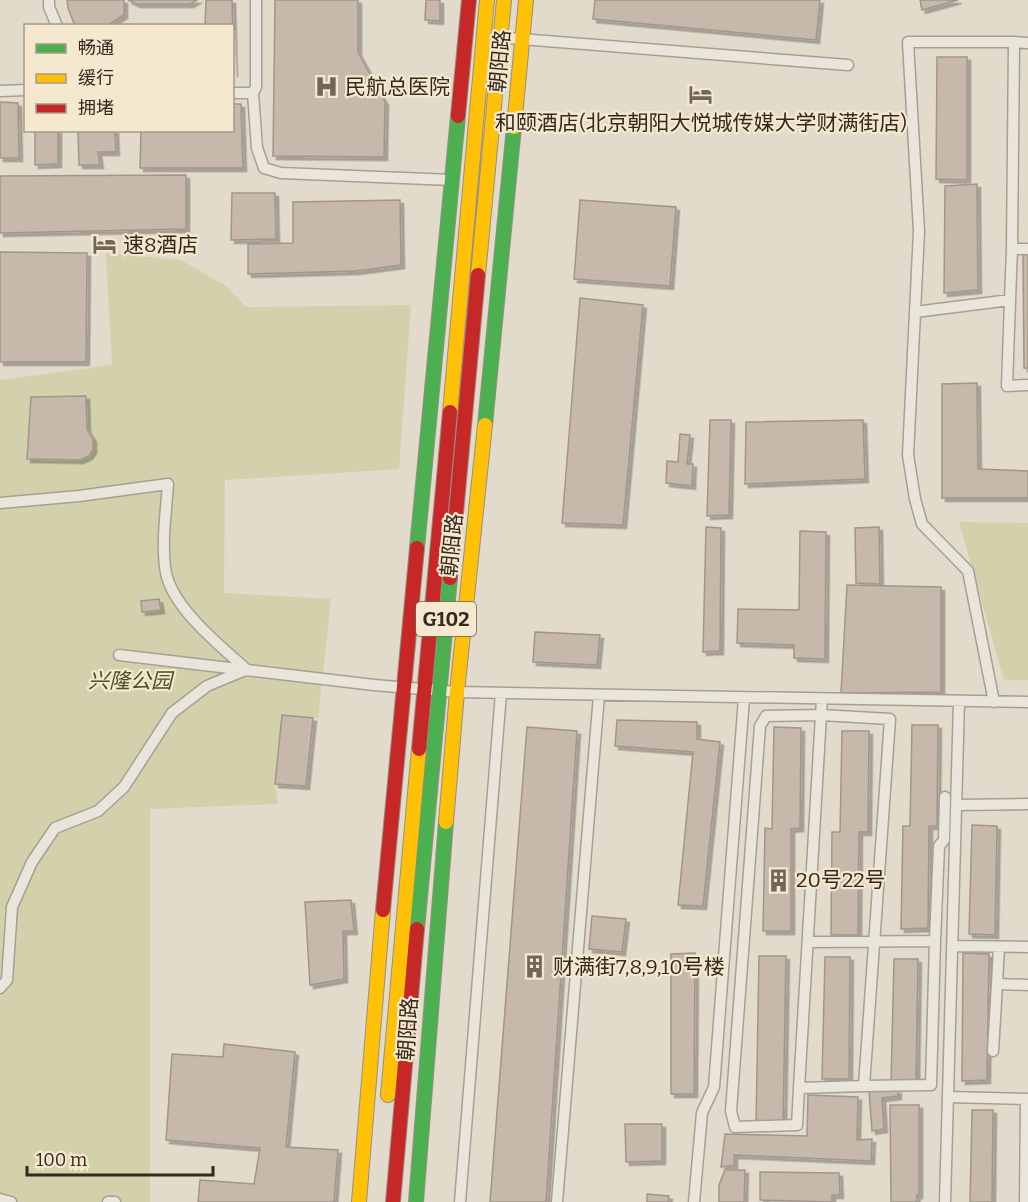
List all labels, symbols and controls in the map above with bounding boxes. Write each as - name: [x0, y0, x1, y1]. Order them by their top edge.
- legend: [24, 24, 234, 132]
- street label: 朝阳路: [484, 28, 516, 94]
- text: 畅通: [78, 37, 114, 59]
- text: 缓行: [78, 67, 114, 89]
- hospital icon: 民航总医院: [314, 74, 340, 100]
- place label: 民航总医院: [345, 74, 450, 100]
- hotel icon: 和颐酒店(北京朝阳大悦城传媒大学财满街店): [688, 82, 714, 108]
- text: 拥堵: [78, 97, 114, 119]
- place label: 和颐酒店(北京朝阳大悦城传媒大学财满街店): [495, 110, 907, 136]
- hotel icon: 速8酒店: [92, 232, 118, 258]
- place label: 速8酒店: [123, 232, 199, 258]
- street label: 朝阳路: [436, 512, 468, 578]
- road number: G102: [416, 602, 476, 636]
- park label: 兴隆公园: [88, 668, 175, 694]
- building icon: 20号22号: [765, 867, 791, 893]
- place label: 20号22号: [796, 867, 886, 893]
- building icon: 财满街7,8,9,10号楼: [522, 954, 548, 980]
- place label: 财满街7,8,9,10号楼: [553, 954, 725, 980]
- street label: 朝阳路: [393, 997, 423, 1061]
- scale bar: [27, 1139, 213, 1177]
- text: 100 m: [36, 1149, 87, 1171]

